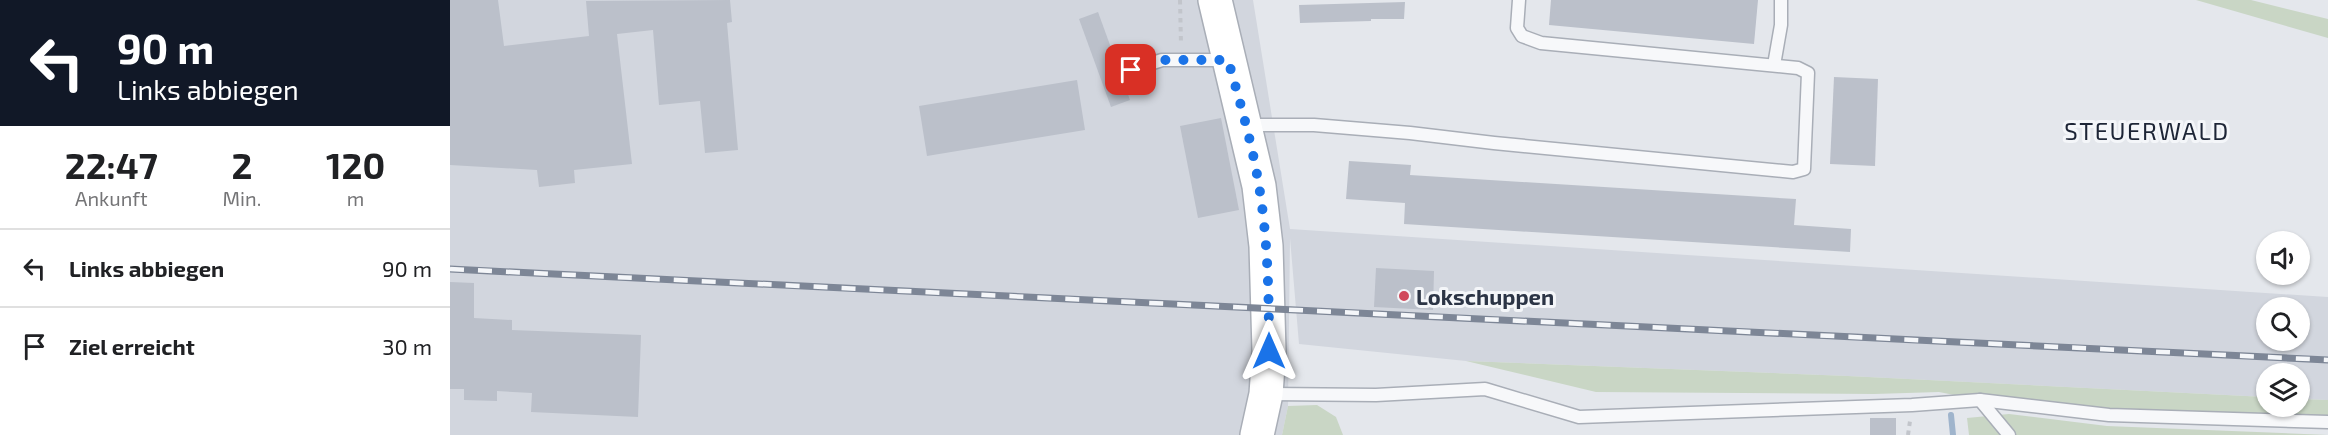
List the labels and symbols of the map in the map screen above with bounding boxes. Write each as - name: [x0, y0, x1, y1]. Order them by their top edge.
- pin: [1105, 44, 1156, 95]
- district label: STEUERWALD: [2064, 116, 2230, 145]
- place label: Lokschuppen: [1416, 283, 1554, 309]
- marker: Lokschuppen: [1397, 289, 1411, 303]
- position arrow: [1237, 319, 1301, 383]

